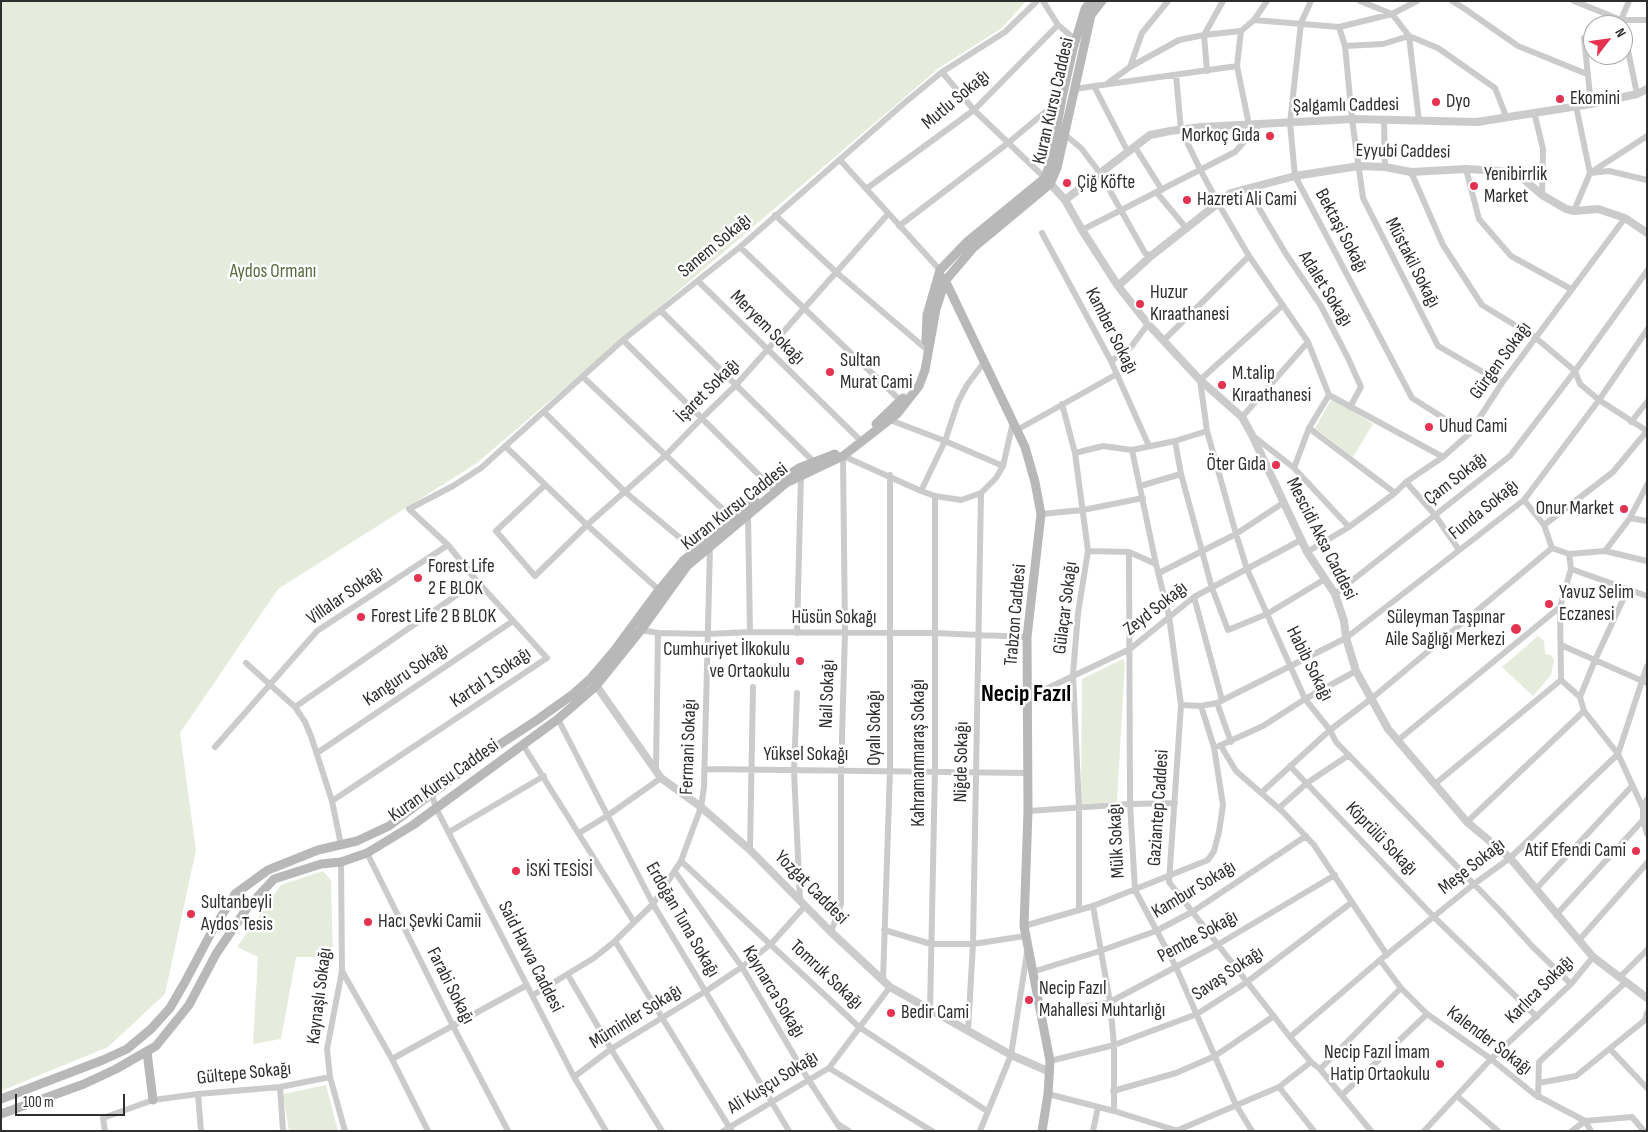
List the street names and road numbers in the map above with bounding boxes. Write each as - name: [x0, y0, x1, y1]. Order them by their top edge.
- street label: Kuran Kursu Caddesi: [1028, 35, 1080, 167]
- street label: Mutlu Sokağı: [918, 65, 994, 135]
- street label: Şalgamlı Caddesi: [1293, 94, 1399, 118]
- street label: Eyyubi Caddesi: [1355, 140, 1451, 164]
- street label: Bektaşi Sokağı: [1309, 185, 1373, 277]
- street label: Sanem Sokağı: [674, 209, 756, 283]
- street label: Müstakil Sokağı: [1380, 214, 1444, 312]
- street label: Adalet Sokağı: [1293, 247, 1357, 331]
- street label: Kamber Sokağı: [1080, 284, 1142, 378]
- street label: Meryem Sokağı: [725, 286, 809, 370]
- street label: Gürgen Sokağı: [1465, 318, 1537, 404]
- street label: İşaret Sokağı: [671, 354, 745, 428]
- street label: Çam Sokağı: [1420, 448, 1492, 510]
- street label: Kuran Kursu Caddesi: [677, 458, 793, 556]
- street label: Mescidi Aksa Caddesi: [1280, 474, 1362, 604]
- street label: Funda Sokağı: [1444, 475, 1524, 545]
- street label: Gülaçar Sokağı: [1049, 560, 1083, 656]
- street label: Villalar Sokağı: [303, 562, 387, 630]
- street label: Trabzon Caddesi: [1000, 563, 1032, 667]
- street label: Zeyd Sokağı: [1120, 577, 1192, 641]
- street label: Hüsün Sokağı: [791, 607, 877, 629]
- street label: Habib Sokağı: [1280, 623, 1338, 705]
- street label: Kanguru Sokağı: [359, 638, 453, 712]
- street label: Kartal 1 Sokağı: [446, 643, 536, 713]
- street label: Nail Sokağı: [815, 659, 841, 729]
- street label: Kahramanmaraş Sokağı: [908, 679, 930, 827]
- street label: Oyalı Sokağı: [864, 690, 886, 766]
- street label: Fermani Sokağı: [676, 699, 702, 795]
- street label: Niğde Sokağı: [950, 721, 974, 803]
- street label: Kuran Kursu Caddesi: [385, 735, 503, 827]
- street label: Yüksel Sokağı: [764, 744, 848, 766]
- street label: Gaziantep Caddesi: [1144, 749, 1174, 867]
- street label: Köprülü Sokağı: [1340, 797, 1422, 881]
- street label: Mülk Sokağı: [1104, 803, 1130, 879]
- street label: Meşe Sokağı: [1434, 834, 1510, 900]
- street label: Yozgat Caddesi: [769, 846, 853, 930]
- street label: Kambur Sokağı: [1148, 856, 1240, 924]
- street label: Erdoğan Tuna Sokağı: [640, 858, 724, 982]
- street label: Said Havva Caddesi: [492, 898, 568, 1016]
- street label: Pembe Sokağı: [1154, 906, 1242, 968]
- street label: Tomruk Sokağı: [785, 935, 867, 1015]
- street label: Kaynarca Sokağı: [737, 942, 809, 1042]
- street label: Savaş Sokağı: [1188, 942, 1268, 1006]
- street label: Farabi Sokağı: [421, 944, 479, 1028]
- street label: Kaynaşlı Sokağı: [303, 946, 337, 1046]
- street label: Karlıca Sokağı: [1501, 951, 1579, 1029]
- street label: Müminler Sokağı: [586, 980, 686, 1054]
- street label: Kalender Sokağı: [1442, 1002, 1536, 1080]
- street label: Ali Kuşçu Sokağı: [724, 1046, 822, 1120]
- street label: Gültepe Sokağı: [196, 1058, 292, 1090]

